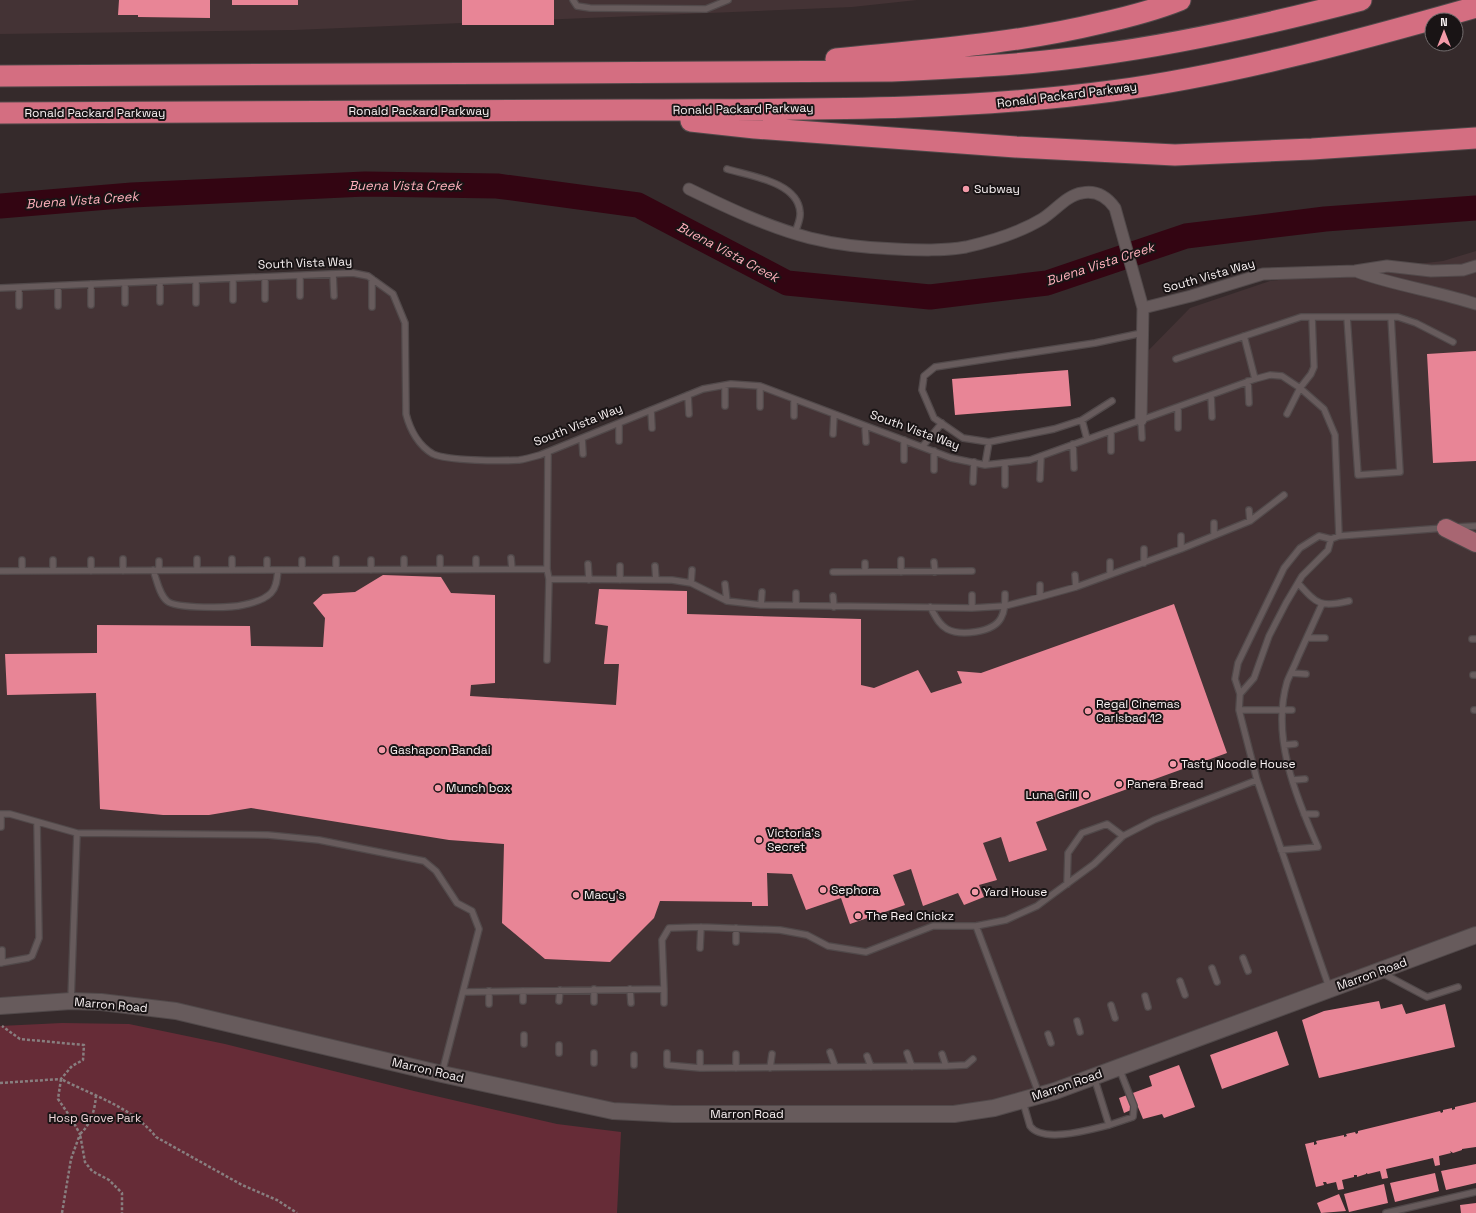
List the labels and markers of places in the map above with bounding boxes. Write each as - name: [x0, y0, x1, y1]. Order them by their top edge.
- place label: Subway: [974, 181, 1020, 197]
- marker: Subway: [961, 184, 971, 194]
- place label: Regal Cinemas Carlsbad 12: [1096, 696, 1180, 726]
- marker: Regal Cinemas Carlsbad 12: [1083, 706, 1093, 716]
- place label: Gashapon Bandai: [390, 742, 491, 758]
- marker: Gashapon Bandai: [377, 745, 387, 755]
- place label: Tasty Noodle House: [1181, 756, 1296, 772]
- marker: Tasty Noodle House: [1168, 759, 1178, 769]
- place label: Panera Bread: [1127, 776, 1204, 792]
- marker: Panera Bread: [1114, 779, 1124, 789]
- place label: Munch box: [446, 780, 511, 796]
- marker: Munch box: [433, 783, 443, 793]
- place label: Luna Grill: [1026, 787, 1078, 803]
- marker: Luna Grill: [1081, 790, 1091, 800]
- place label: Victoria's Secret: [767, 825, 820, 855]
- marker: Victoria's Secret: [754, 835, 764, 845]
- place label: Sephora: [831, 882, 879, 898]
- place label: Yard House: [983, 884, 1047, 900]
- marker: Sephora: [818, 885, 828, 895]
- place label: Macy's: [584, 887, 625, 903]
- marker: Yard House: [970, 887, 980, 897]
- marker: Macy's: [571, 890, 581, 900]
- place label: The Red Chickz: [866, 908, 954, 924]
- marker: The Red Chickz: [853, 911, 863, 921]

